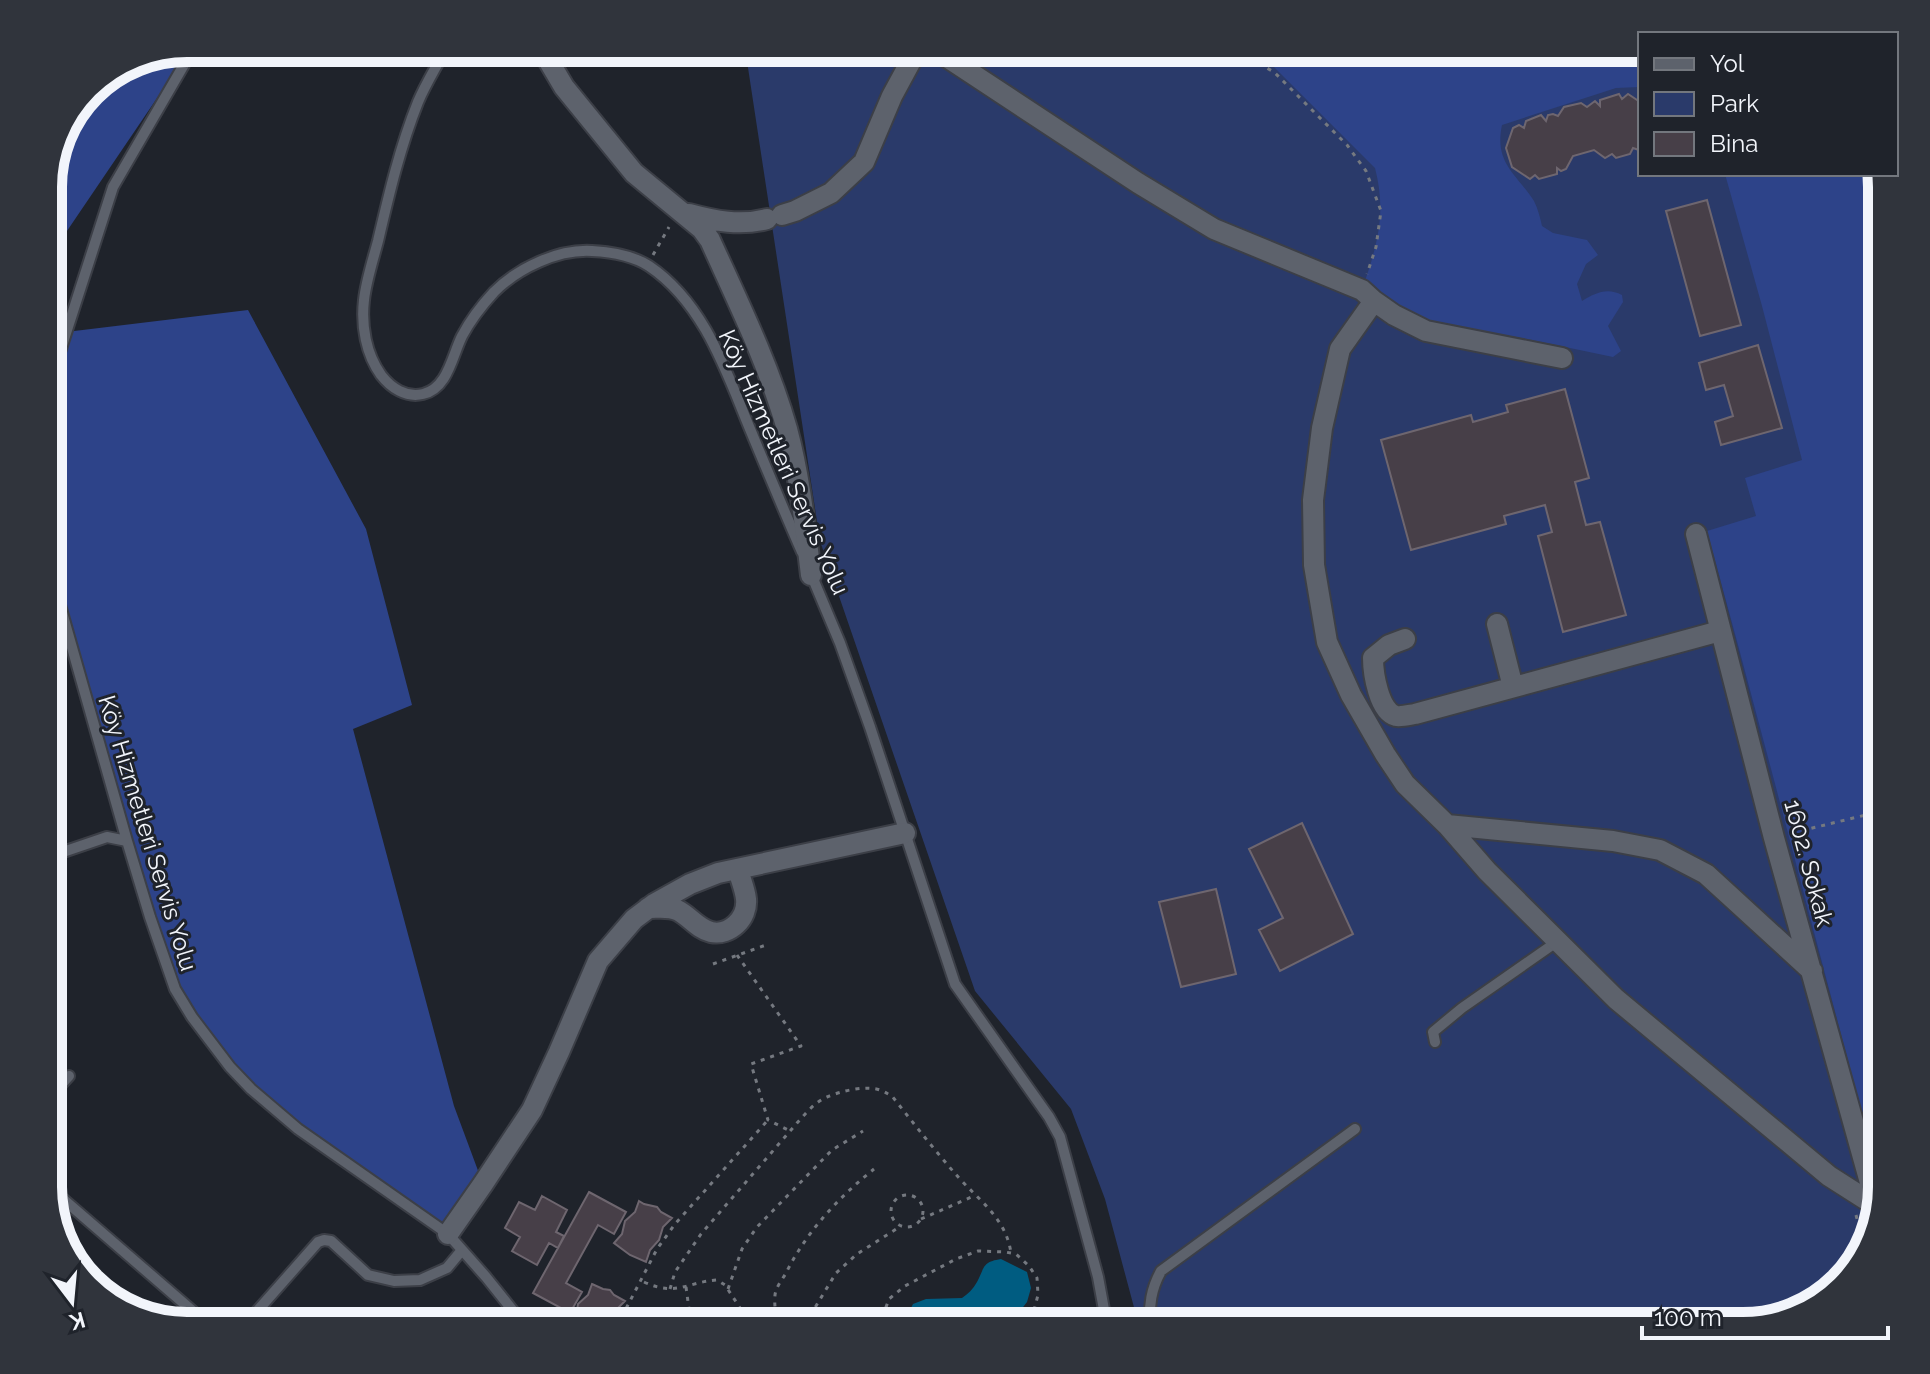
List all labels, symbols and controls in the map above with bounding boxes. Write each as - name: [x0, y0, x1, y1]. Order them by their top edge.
- legend: [1638, 32, 1898, 176]
- text: Yol: [1710, 49, 1745, 78]
- text: Park: [1710, 89, 1759, 118]
- text: Bina: [1710, 129, 1758, 158]
- street label: Köy Hizmetleri Servis Yolu: [712, 325, 856, 599]
- street label: Köy Hizmetleri Servis Yolu: [92, 692, 204, 974]
- street label: 1602. Sokak: [1778, 796, 1840, 930]
- north arrow: [32, 1262, 112, 1342]
- scale bar: [1642, 1290, 1888, 1340]
- text: 100 m: [1654, 1303, 1722, 1332]
- text: K: [67, 1307, 88, 1336]

